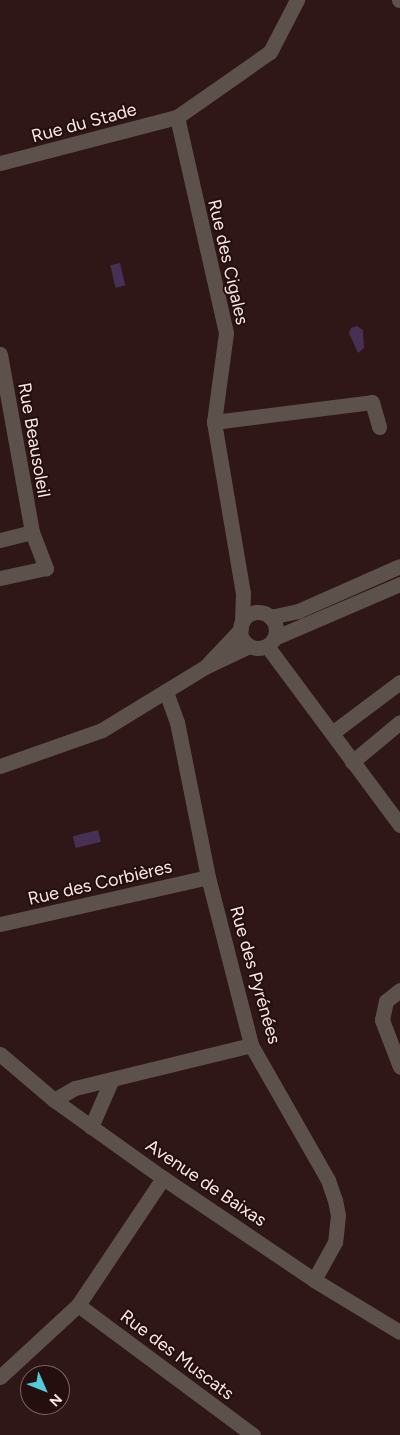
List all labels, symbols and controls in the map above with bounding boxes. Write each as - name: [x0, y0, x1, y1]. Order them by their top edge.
- street label: Rue du Stade: [29, 99, 139, 147]
- street label: Rue des Cigales: [203, 197, 253, 327]
- street label: Rue Beausoleil: [13, 381, 55, 499]
- street label: Rue des Corbières: [26, 856, 174, 910]
- street label: Rue des Pyrénées: [225, 903, 285, 1047]
- street label: Avenue de Baixas: [142, 1135, 270, 1231]
- street label: Rue des Muscats: [116, 1305, 238, 1405]
- north arrow: [20, 1365, 70, 1415]
- text: N: [46, 1390, 65, 1410]

